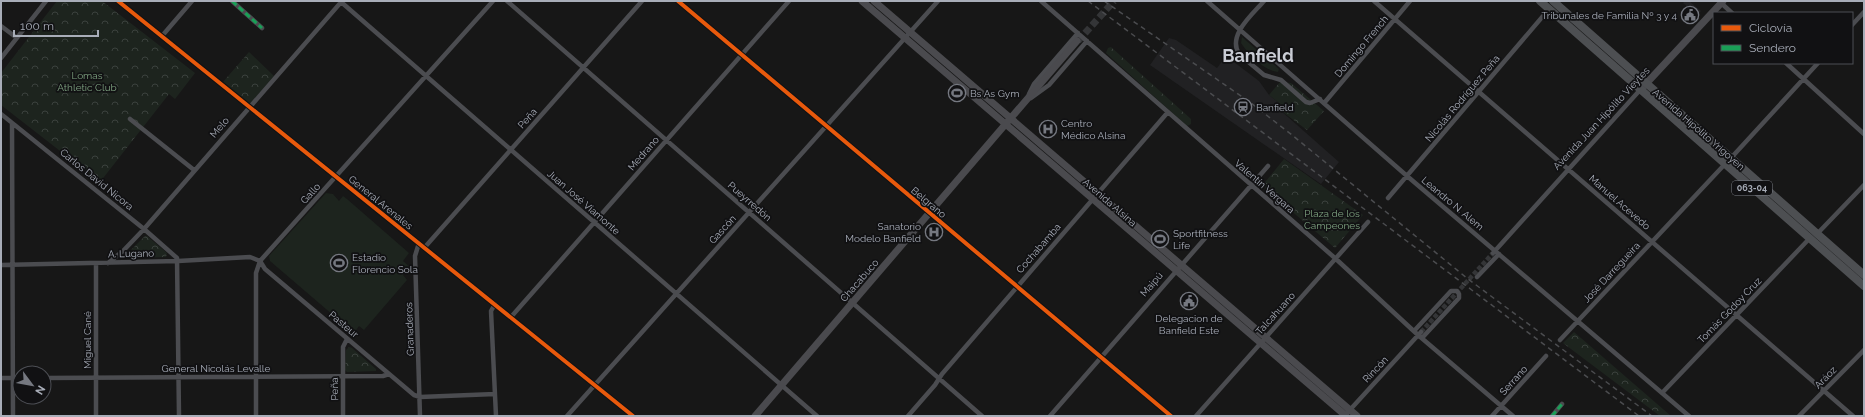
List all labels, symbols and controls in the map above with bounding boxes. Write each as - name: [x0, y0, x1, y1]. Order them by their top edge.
- public building icon: Tribunales de Familia Nº 3 y 4: [1680, 5, 1700, 25]
- place label: Tribunales de Familia Nº 3 y 4: [1542, 10, 1678, 21]
- scale bar: [14, 12, 98, 38]
- legend: [1713, 12, 1853, 64]
- street label: Domingo French: [1332, 13, 1390, 79]
- text: 100 m: [20, 19, 54, 33]
- text: Ciclovía: [1749, 21, 1792, 35]
- text: Sendero: [1749, 41, 1796, 55]
- district label: Banfield: [1222, 45, 1294, 66]
- street label: Nicolás Rodríguez Peña: [1423, 53, 1502, 144]
- street label: Avenida Juan Hipólito Vieytes: [1551, 65, 1652, 172]
- park label: Lomas Athletic Club: [57, 70, 117, 93]
- sports icon: Bs As Gym: [947, 83, 967, 103]
- street label: Avenida Hipólito Yrigoyen: [1651, 86, 1747, 172]
- place label: Bs As Gym: [970, 88, 1019, 99]
- station icon: Banfield: [1233, 97, 1253, 117]
- place label: Banfield: [1256, 102, 1294, 113]
- street label: Peña: [515, 106, 539, 131]
- street label: Melo: [208, 115, 231, 140]
- place label: Centro Médico Alsina: [1061, 118, 1125, 141]
- hospital icon: Centro Médico Alsina: [1038, 119, 1058, 139]
- street label: Medrano: [626, 134, 661, 173]
- street label: Carlos David Nicora: [58, 147, 135, 212]
- street label: Valentín Vergara: [1233, 157, 1297, 215]
- street label: Juan José Viamonte: [545, 168, 622, 237]
- street label: General Arenales: [347, 173, 415, 232]
- street label: Manuel Acevedo: [1587, 173, 1653, 232]
- street label: Leandro N. Alem: [1420, 174, 1486, 232]
- street label: Avenida Alsina: [1081, 176, 1139, 229]
- street label: Pueyrredón: [726, 179, 774, 223]
- street label: Gallo: [298, 181, 323, 206]
- road number: 063-04: [1732, 181, 1772, 195]
- street label: Belgrano: [909, 185, 948, 220]
- park label: Plaza de los Campeones: [1304, 208, 1360, 231]
- street label: Gascón: [707, 213, 738, 246]
- place label: Sanatorio Modelo Banfield: [845, 221, 921, 244]
- street label: Cochabamba: [1014, 221, 1063, 275]
- hospital icon: Sanatorio Modelo Banfield: [924, 222, 944, 242]
- place label: Sportfitness Life: [1173, 228, 1228, 251]
- sports icon: Sportfitness Life: [1150, 229, 1170, 249]
- street label: José Darregueira: [1581, 240, 1642, 305]
- street label: A. Lugano: [108, 248, 154, 259]
- place label: Estadio Florencio Sola: [352, 252, 418, 275]
- sports icon: Estadio Florencio Sola: [329, 253, 349, 273]
- street label: Chacabuco: [838, 257, 881, 304]
- street label: Maipú: [1138, 270, 1165, 299]
- street label: Tomás Godoy Cruz: [1695, 275, 1764, 345]
- street label: Talcahuano: [1253, 290, 1297, 337]
- public building icon: Delegacion de Banfield Este: [1179, 291, 1199, 311]
- street label: Granaderos: [403, 302, 416, 356]
- street label: Pasteur: [327, 309, 361, 340]
- street label: Miguel Cané: [82, 311, 93, 369]
- place label: Delegacion de Banfield Este: [1155, 313, 1223, 336]
- street label: Rincón: [1361, 354, 1390, 385]
- street label: General Nicolás Levalle: [162, 363, 271, 374]
- street label: Serrano: [1497, 363, 1530, 397]
- street label: Aráoz: [1812, 364, 1839, 391]
- north arrow: [12, 365, 52, 405]
- street label: Peña: [329, 377, 340, 401]
- text: N: [32, 383, 48, 397]

